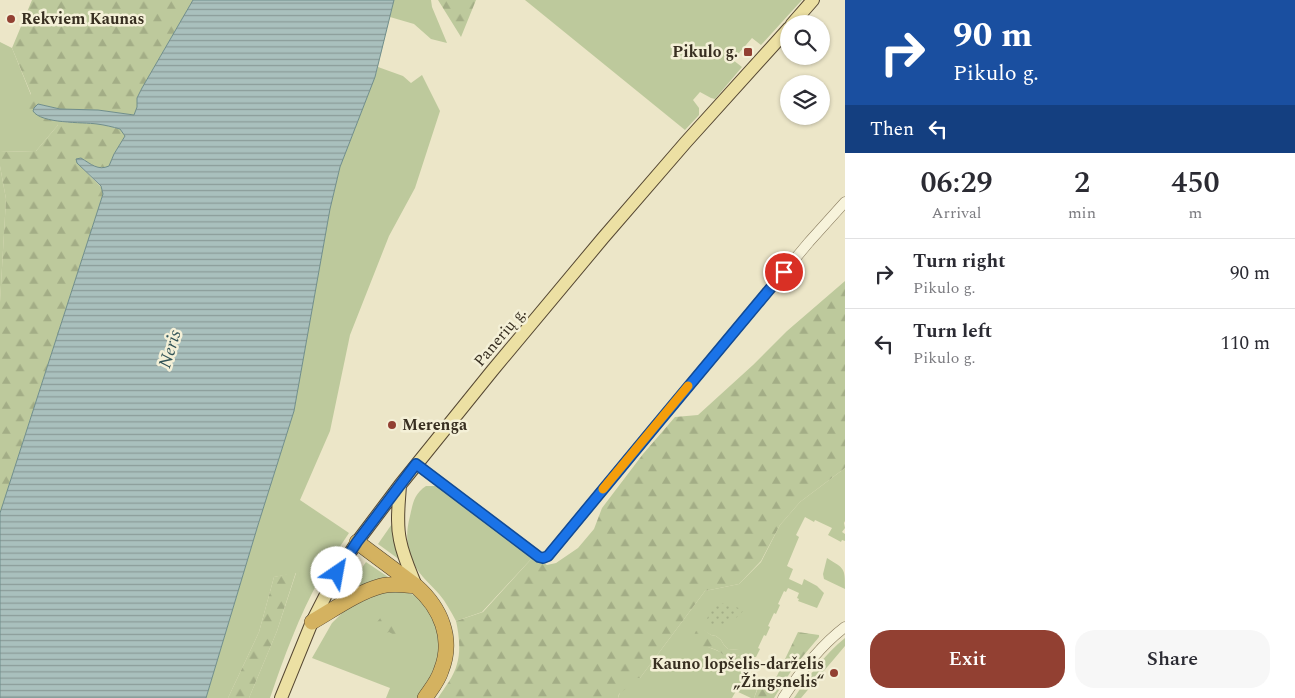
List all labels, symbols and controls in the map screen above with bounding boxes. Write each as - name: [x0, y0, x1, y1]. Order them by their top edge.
- place label: Rekviem Kaunas: [21, 7, 144, 31]
- text: 90 m: [953, 9, 1033, 62]
- marker: Rekviem Kaunas: [5, 13, 17, 25]
- map controls: [780, 15, 830, 125]
- button: search: [780, 15, 830, 65]
- icon: right: [870, 20, 935, 85]
- place label: Pikulo g.: [672, 40, 738, 64]
- marker: Pikulo g.: [742, 46, 754, 58]
- text: Pikulo g.: [953, 57, 1039, 90]
- button: layers: [780, 75, 830, 125]
- text: Then: [870, 115, 914, 144]
- icon: left: [924, 115, 952, 143]
- text: 06:29: [920, 160, 993, 206]
- text: 2: [1074, 160, 1090, 206]
- text: 450: [1171, 160, 1220, 206]
- text: Arrival: [932, 201, 981, 225]
- text: min: [1068, 201, 1096, 225]
- text: m: [1189, 201, 1202, 225]
- text: Turn right: [913, 247, 1006, 276]
- pin: [763, 251, 805, 293]
- icon: arrive: [770, 258, 798, 286]
- text: 90 m: [1230, 259, 1270, 288]
- icon: right: [870, 260, 898, 288]
- text: Pikulo g.: [913, 276, 975, 300]
- street label: Panerių g.: [468, 302, 532, 372]
- text: Turn left: [913, 317, 992, 346]
- water label: Neris: [151, 326, 189, 371]
- text: 110 m: [1220, 329, 1270, 358]
- icon: left: [870, 330, 898, 358]
- text: Pikulo g.: [913, 346, 975, 370]
- place label: Merenga: [402, 413, 468, 437]
- marker: Merenga: [386, 419, 398, 431]
- position arrow: [310, 546, 362, 598]
- button: Exit: [870, 630, 1065, 688]
- button: Share: [1075, 630, 1270, 688]
- place label: Kauno lopšelis-darželis „Žingsnelis“: [652, 652, 824, 694]
- marker: Kauno lopšelis-darželis „Žingsnelis“: [828, 667, 840, 679]

